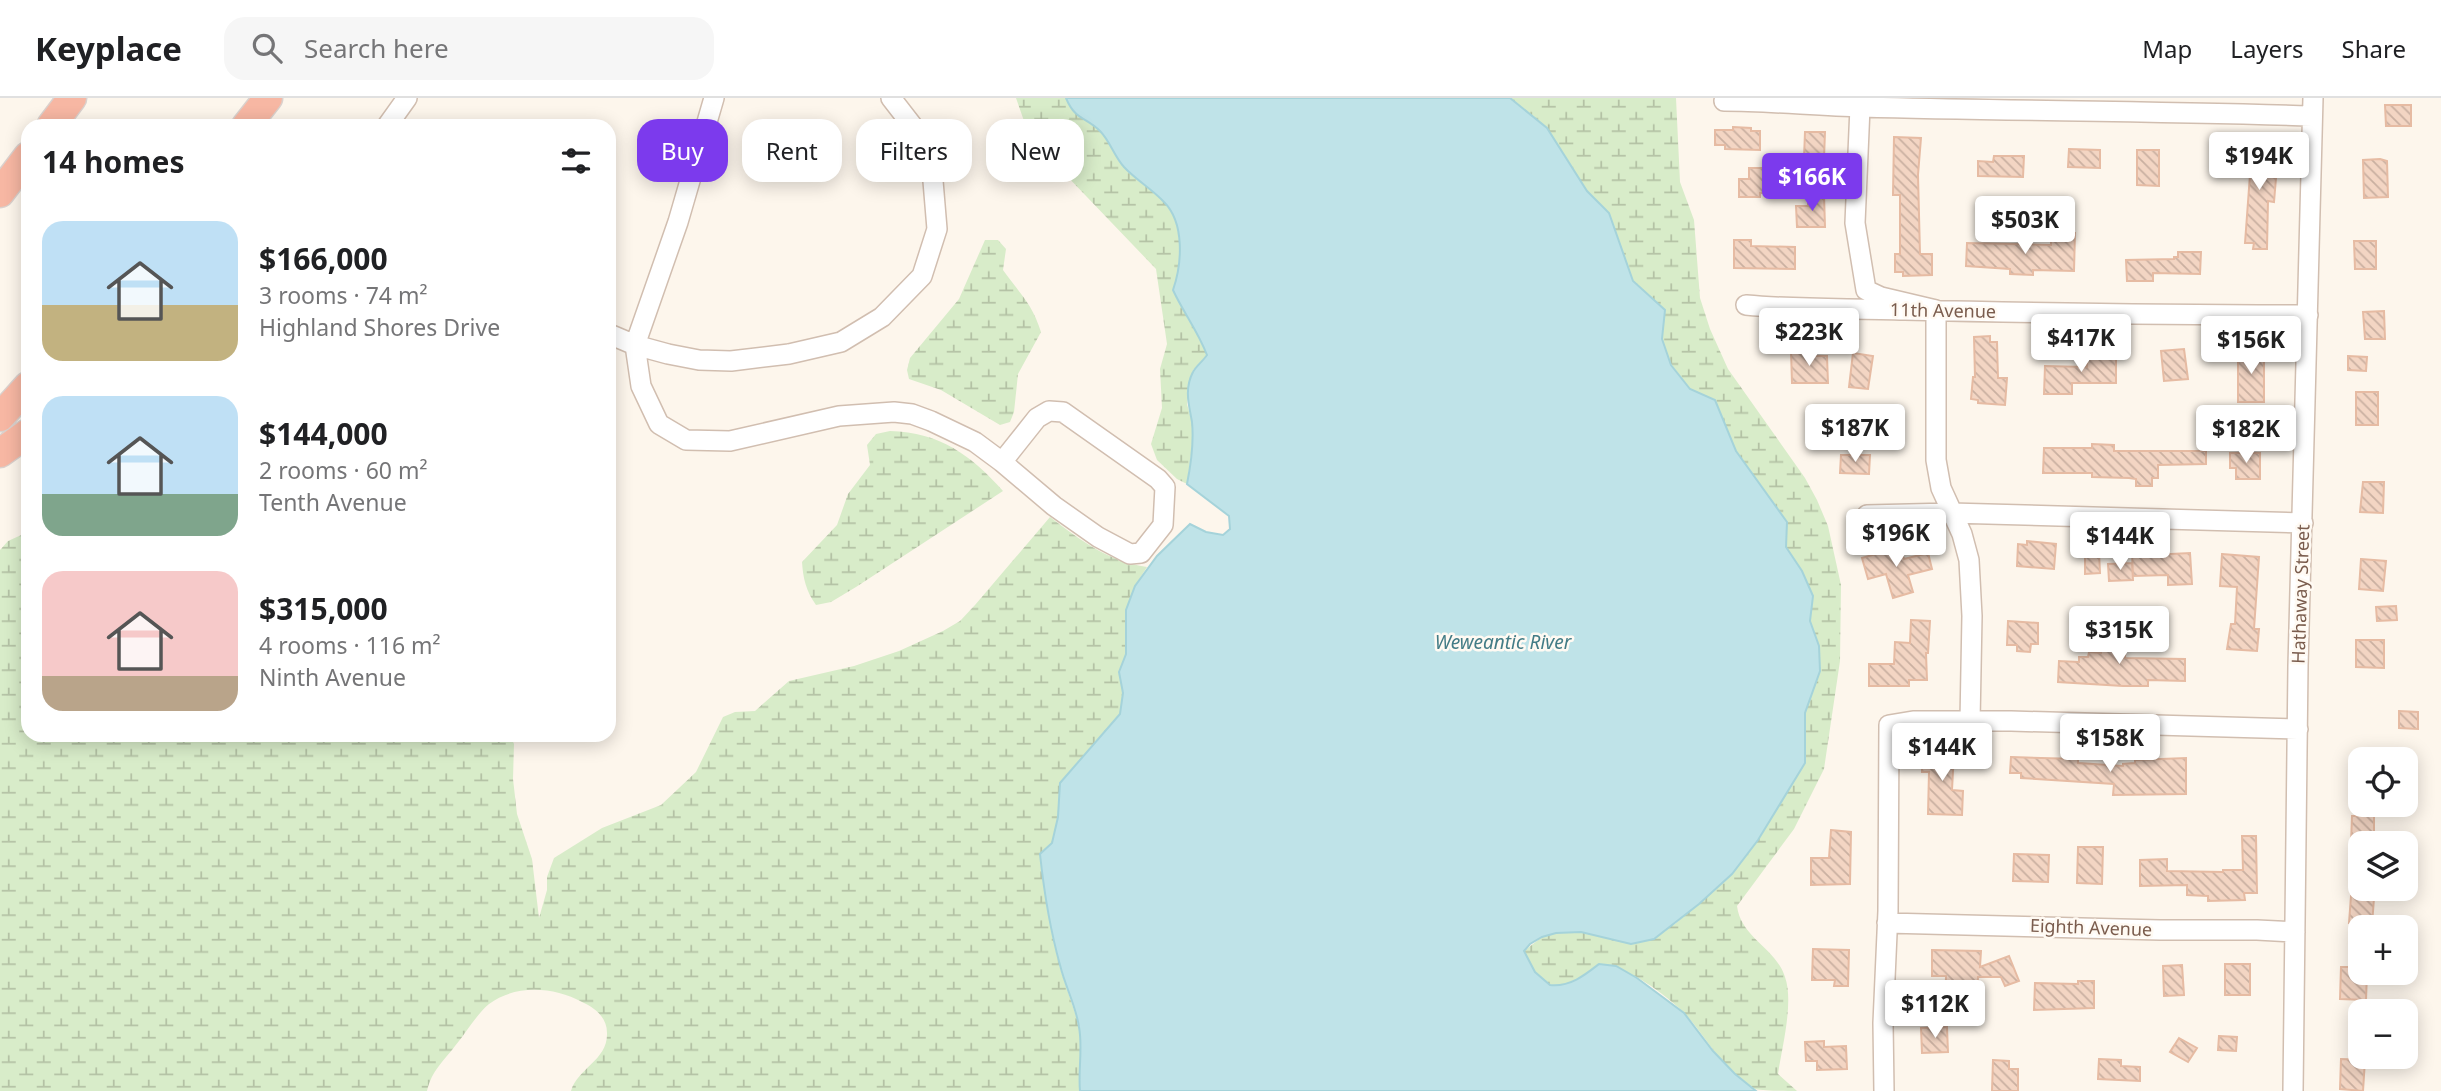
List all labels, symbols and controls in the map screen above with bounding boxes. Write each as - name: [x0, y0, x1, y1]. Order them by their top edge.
- search box: [224, 17, 714, 80]
- text: Keyplace: [35, 26, 182, 71]
- icon: search: [248, 29, 286, 67]
- text: Search here: [304, 30, 449, 66]
- text: Map: [2142, 32, 2192, 65]
- text: Layers: [2230, 32, 2304, 65]
- text: Share: [2342, 32, 2406, 65]
- chip: Buy: [637, 119, 728, 182]
- chip: Rent: [742, 119, 842, 182]
- chip: Filters: [856, 119, 972, 182]
- chip: New: [986, 119, 1084, 182]
- pin: $194K: [2210, 132, 2308, 192]
- text: $194K: [2225, 139, 2293, 171]
- text: 14 homes: [42, 141, 185, 182]
- icon: filters: [557, 142, 595, 180]
- pin: $166K: [1763, 153, 1861, 213]
- text: $166K: [1778, 160, 1846, 192]
- pin: $503K: [1976, 197, 2074, 256]
- text: $503K: [1991, 203, 2059, 235]
- text: $166,000: [259, 238, 388, 279]
- icon: home: [98, 249, 182, 333]
- text: 3 rooms · 74 m²: [259, 279, 428, 311]
- street label: 11th Avenue: [1890, 297, 1996, 323]
- pin: $223K: [1760, 308, 1858, 368]
- text: Highland Shores Drive: [259, 311, 500, 343]
- pin: $417K: [2032, 314, 2130, 374]
- text: $223K: [1775, 315, 1843, 347]
- pin: $156K: [2202, 316, 2300, 376]
- text: $417K: [2047, 321, 2115, 353]
- text: $156K: [2217, 323, 2285, 355]
- pin: $187K: [1806, 404, 1904, 464]
- pin: $182K: [2197, 406, 2295, 465]
- text: $187K: [1821, 411, 1889, 443]
- text: $182K: [2212, 412, 2280, 444]
- text: $144,000: [259, 413, 388, 454]
- icon: home: [98, 424, 182, 508]
- text: 2 rooms · 60 m²: [259, 454, 428, 486]
- text: Tenth Avenue: [259, 486, 407, 518]
- pin: $196K: [1847, 510, 1945, 569]
- pin: $144K: [2071, 512, 2169, 572]
- text: $196K: [1862, 516, 1930, 548]
- text: $144K: [2086, 519, 2154, 551]
- street label: Hathaway Street: [2286, 523, 2314, 664]
- text: $315,000: [259, 588, 388, 629]
- icon: home: [98, 599, 182, 683]
- pin: $315K: [2070, 606, 2168, 666]
- text: $315K: [2085, 613, 2153, 645]
- text: 4 rooms · 116 m²: [259, 629, 441, 661]
- water label: Weweantic River: [1435, 629, 1573, 655]
- text: Ninth Avenue: [259, 661, 406, 693]
- pin: $158K: [2061, 714, 2159, 774]
- text: $158K: [2076, 721, 2144, 753]
- pin: $144K: [1893, 724, 1991, 783]
- text: $144K: [1908, 730, 1976, 762]
- map controls: [2348, 747, 2418, 1069]
- button: locate: [2348, 747, 2418, 817]
- button: layers: [2348, 831, 2418, 901]
- street label: Eighth Avenue: [2029, 913, 2153, 941]
- button: +: [2348, 915, 2418, 985]
- pin: $112K: [1886, 981, 1984, 1040]
- text: $112K: [1901, 987, 1969, 1019]
- button: −: [2348, 999, 2418, 1069]

